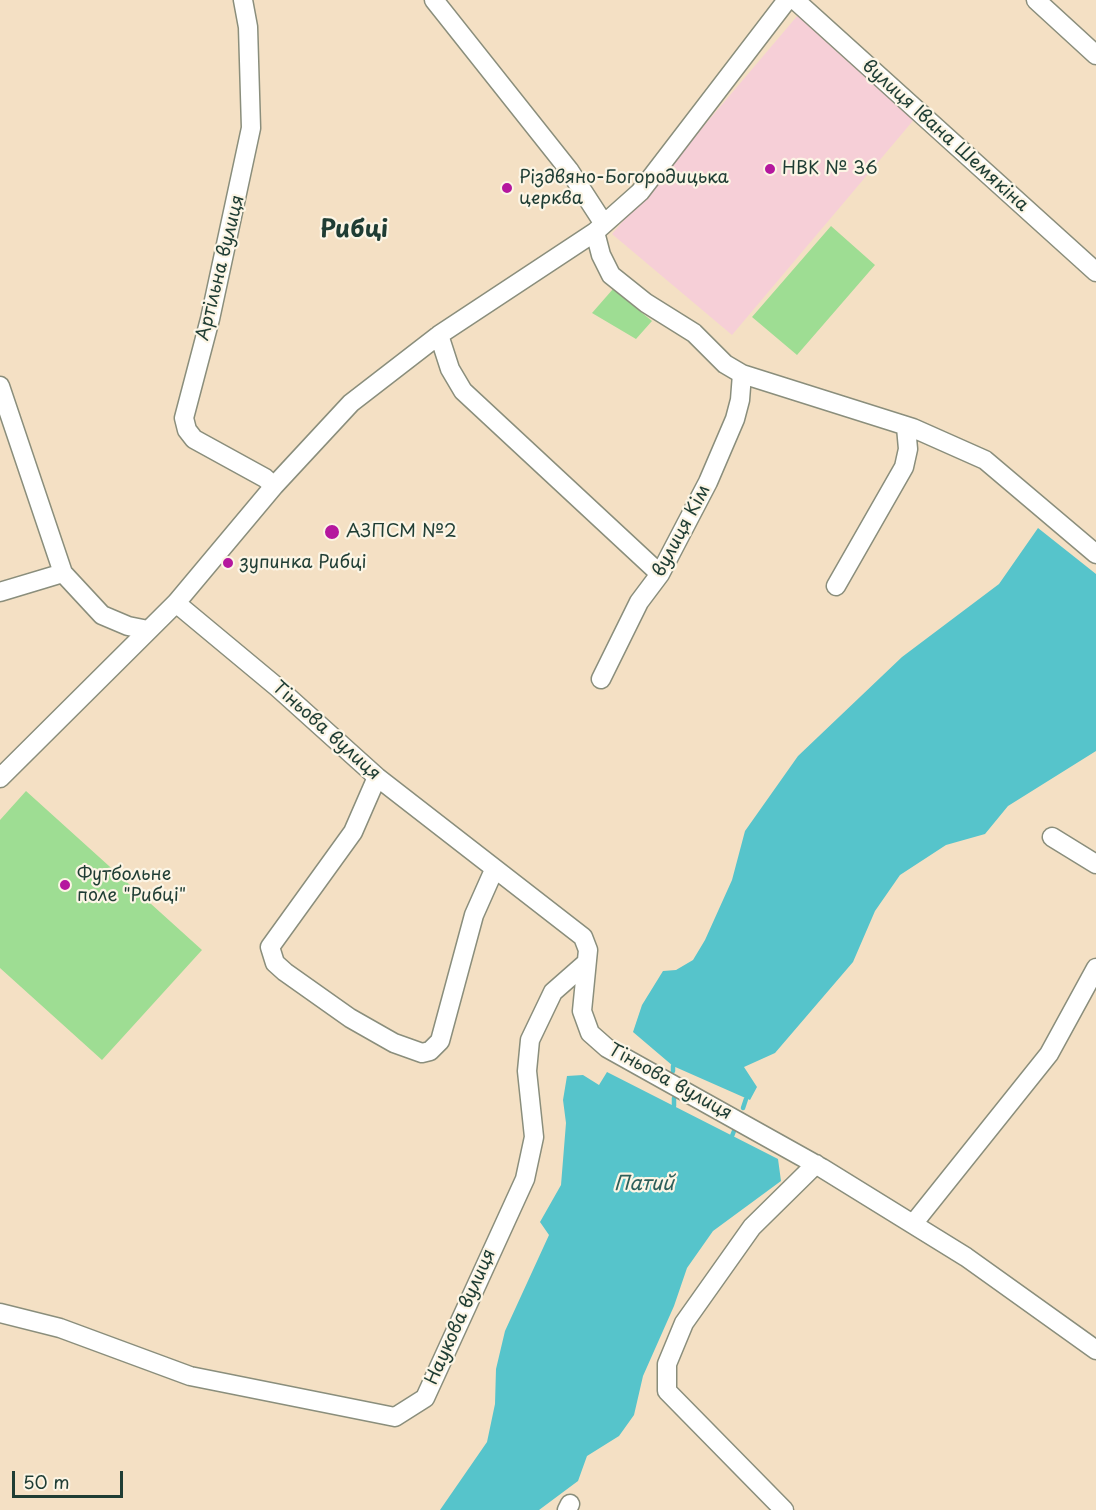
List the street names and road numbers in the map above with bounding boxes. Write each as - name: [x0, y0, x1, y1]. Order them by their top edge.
- street label: вулиця Івана Шемякіна: [857, 56, 1033, 216]
- street label: Артільна вулиця: [192, 193, 250, 343]
- street label: вулиця Кім: [649, 481, 715, 581]
- street label: Тіньова вулиця: [268, 677, 384, 785]
- street label: Тіньова вулиця: [605, 1039, 735, 1125]
- street label: Наукова вулиця: [421, 1246, 501, 1388]

